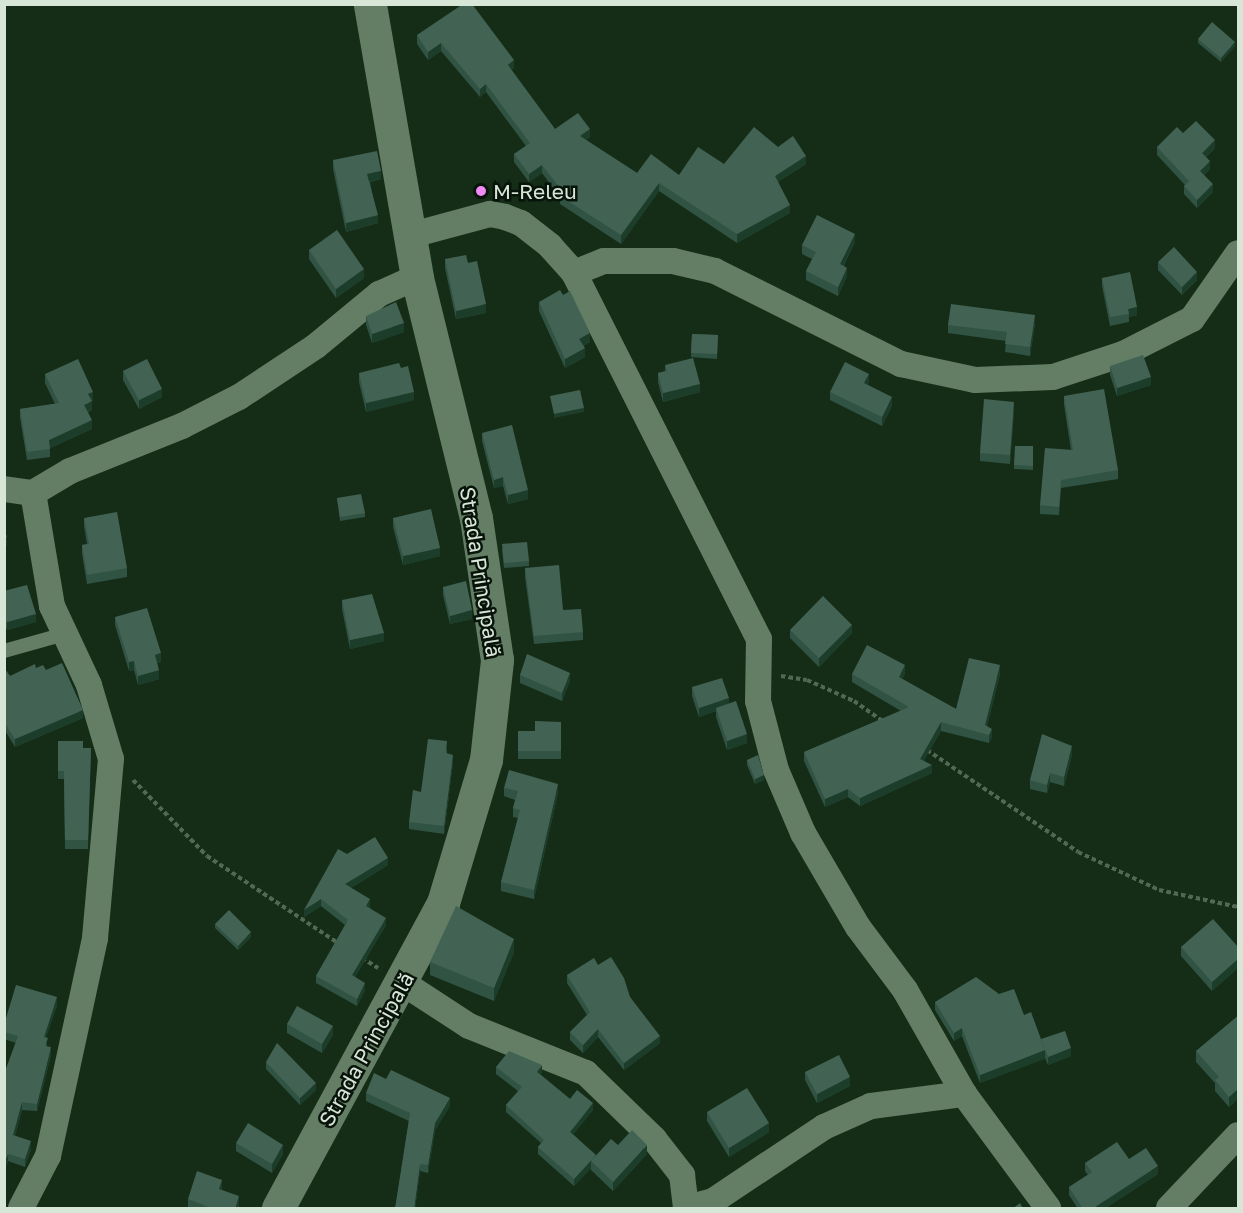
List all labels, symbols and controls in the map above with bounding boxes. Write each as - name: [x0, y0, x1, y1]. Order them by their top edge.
- place label: M-Releu: [493, 178, 577, 204]
- marker: M-Releu: [474, 184, 488, 198]
- street label: Strada Principală: [455, 485, 507, 659]
- street label: Strada Principală: [313, 968, 419, 1130]

